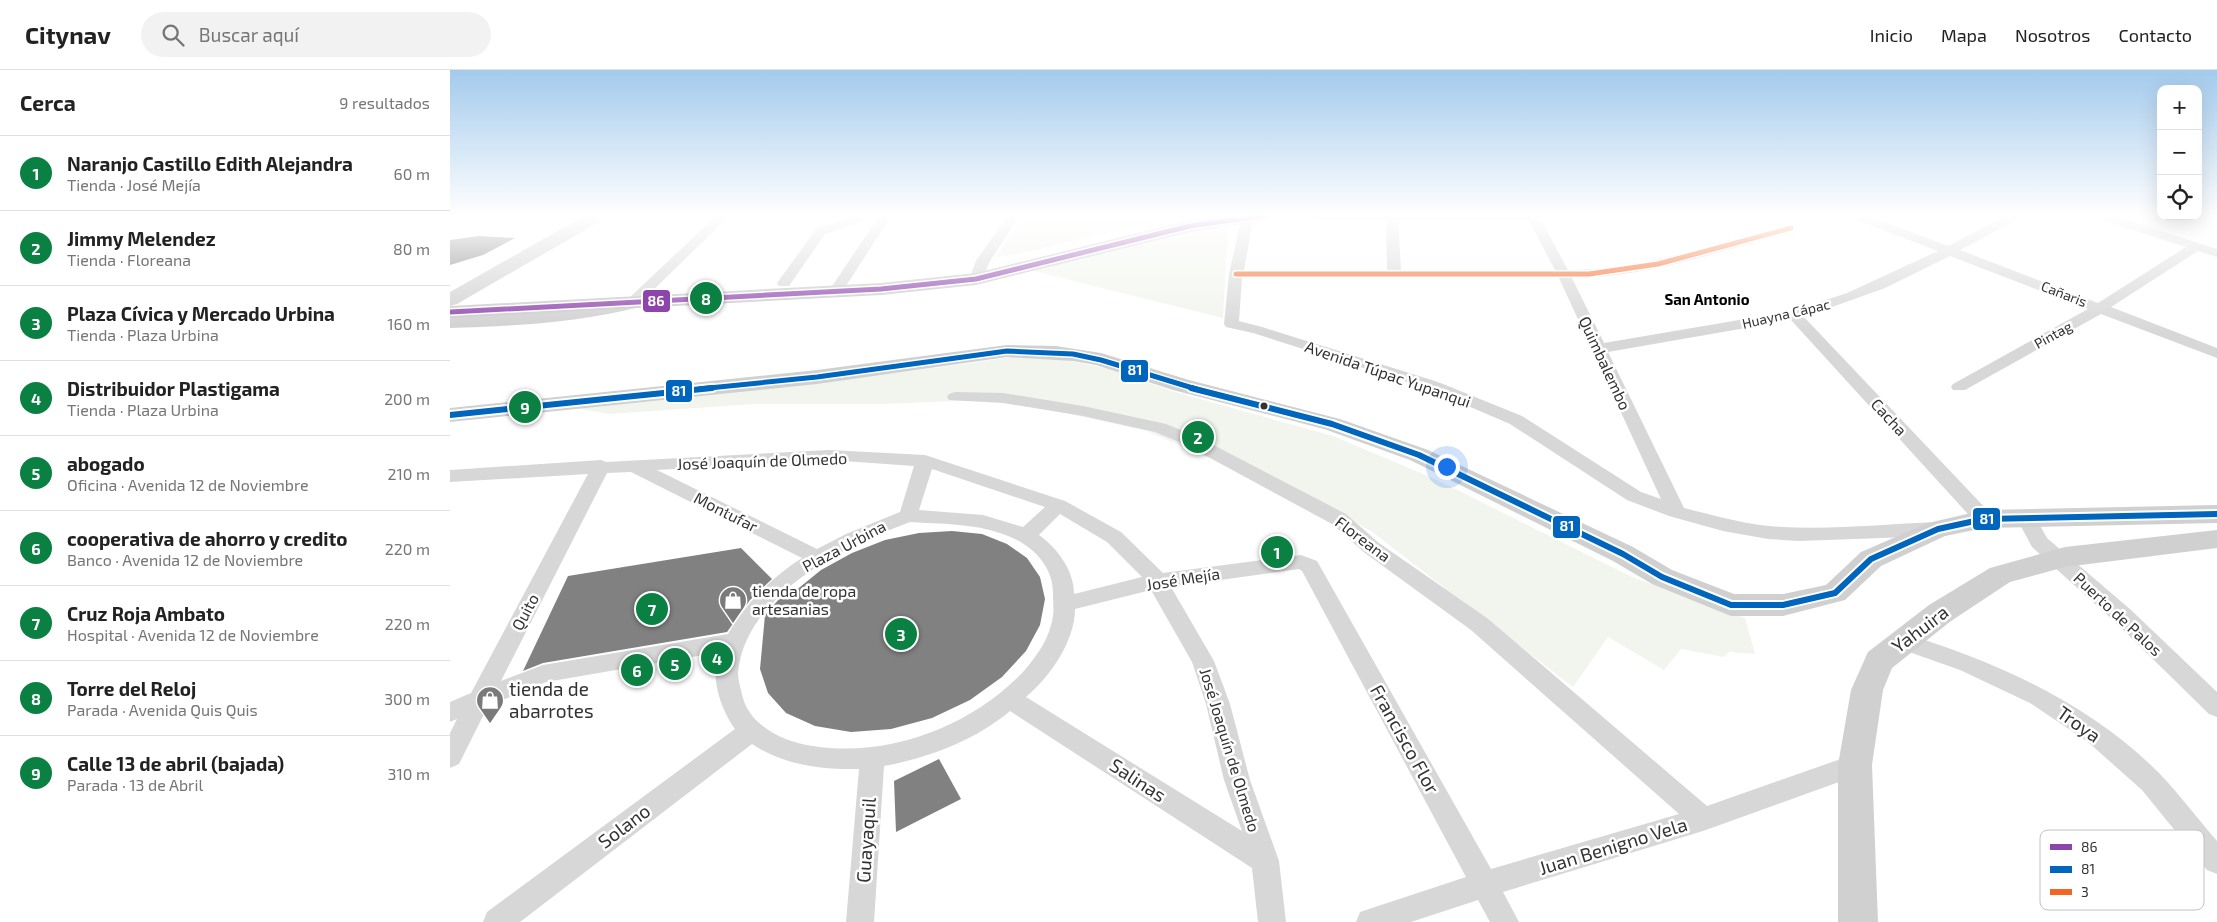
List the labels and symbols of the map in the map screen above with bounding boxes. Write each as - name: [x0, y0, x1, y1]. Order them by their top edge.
- street label: Cañaris: [2039, 277, 2089, 310]
- pin: 8: [690, 279, 722, 317]
- line badge: 86: [642, 289, 671, 313]
- district label: San Antonio: [1664, 290, 1750, 308]
- text: 86: [648, 292, 664, 309]
- street label: Huayna Cápac: [1740, 295, 1832, 332]
- street label: Quimbalembo: [1575, 313, 1635, 413]
- street label: Pintag: [2031, 317, 2075, 352]
- street label: Avenida Túpac Yupanqui: [1303, 336, 1473, 411]
- line badge: 81: [1120, 359, 1149, 383]
- text: 81: [1128, 361, 1142, 378]
- line badge: 81: [665, 379, 693, 403]
- text: 81: [672, 382, 686, 399]
- pin: 9: [509, 388, 541, 426]
- street label: Cacha: [1867, 394, 1911, 439]
- unlabelled marker: [1259, 401, 1269, 411]
- pin: 2: [1182, 418, 1214, 456]
- street label: José Joaquín de Olmedo: [676, 448, 848, 473]
- your location: [1434, 454, 1460, 480]
- street label: Montufar: [691, 487, 762, 536]
- line badge: 81: [1972, 507, 2001, 531]
- text: 81: [1980, 510, 1994, 527]
- street label: Floreana: [1332, 512, 1395, 565]
- line badge: 81: [1552, 515, 1581, 539]
- street label: Plaza Urbina: [799, 516, 889, 575]
- text: 81: [1560, 517, 1574, 534]
- pin: 1: [1261, 533, 1293, 571]
- street label: José Mejía: [1145, 563, 1221, 595]
- street label: Puerto de Palos: [2070, 568, 2166, 659]
- place label: tienda de ropa artesanias: [752, 581, 856, 618]
- shop icon: tienda de ropa artesanias: [718, 585, 748, 624]
- street label: Quito: [507, 590, 543, 634]
- pin: 7: [636, 590, 668, 628]
- street label: Yahuira: [1887, 600, 1953, 657]
- pin: 3: [885, 615, 917, 653]
- pin: 4: [701, 639, 733, 677]
- pin: 5: [659, 645, 691, 683]
- pin: 6: [621, 651, 653, 689]
- street label: José Joaquín de Olmedo: [1196, 666, 1264, 834]
- place label: tienda de abarrotes: [509, 677, 594, 722]
- street label: Francisco Flor: [1366, 680, 1445, 798]
- shop icon: tienda de abarrotes: [475, 685, 505, 724]
- street label: Troya: [2053, 700, 2105, 747]
- street label: Salinas: [1106, 753, 1171, 806]
- street label: Guayaquil: [851, 796, 880, 883]
- street label: Solano: [593, 799, 654, 853]
- street label: Juan Benigno Vela: [1536, 812, 1690, 879]
- legend: [2040, 830, 2204, 910]
- text: 86: [2081, 838, 2098, 855]
- text: 81: [2081, 860, 2095, 877]
- text: 3: [2081, 883, 2089, 900]

